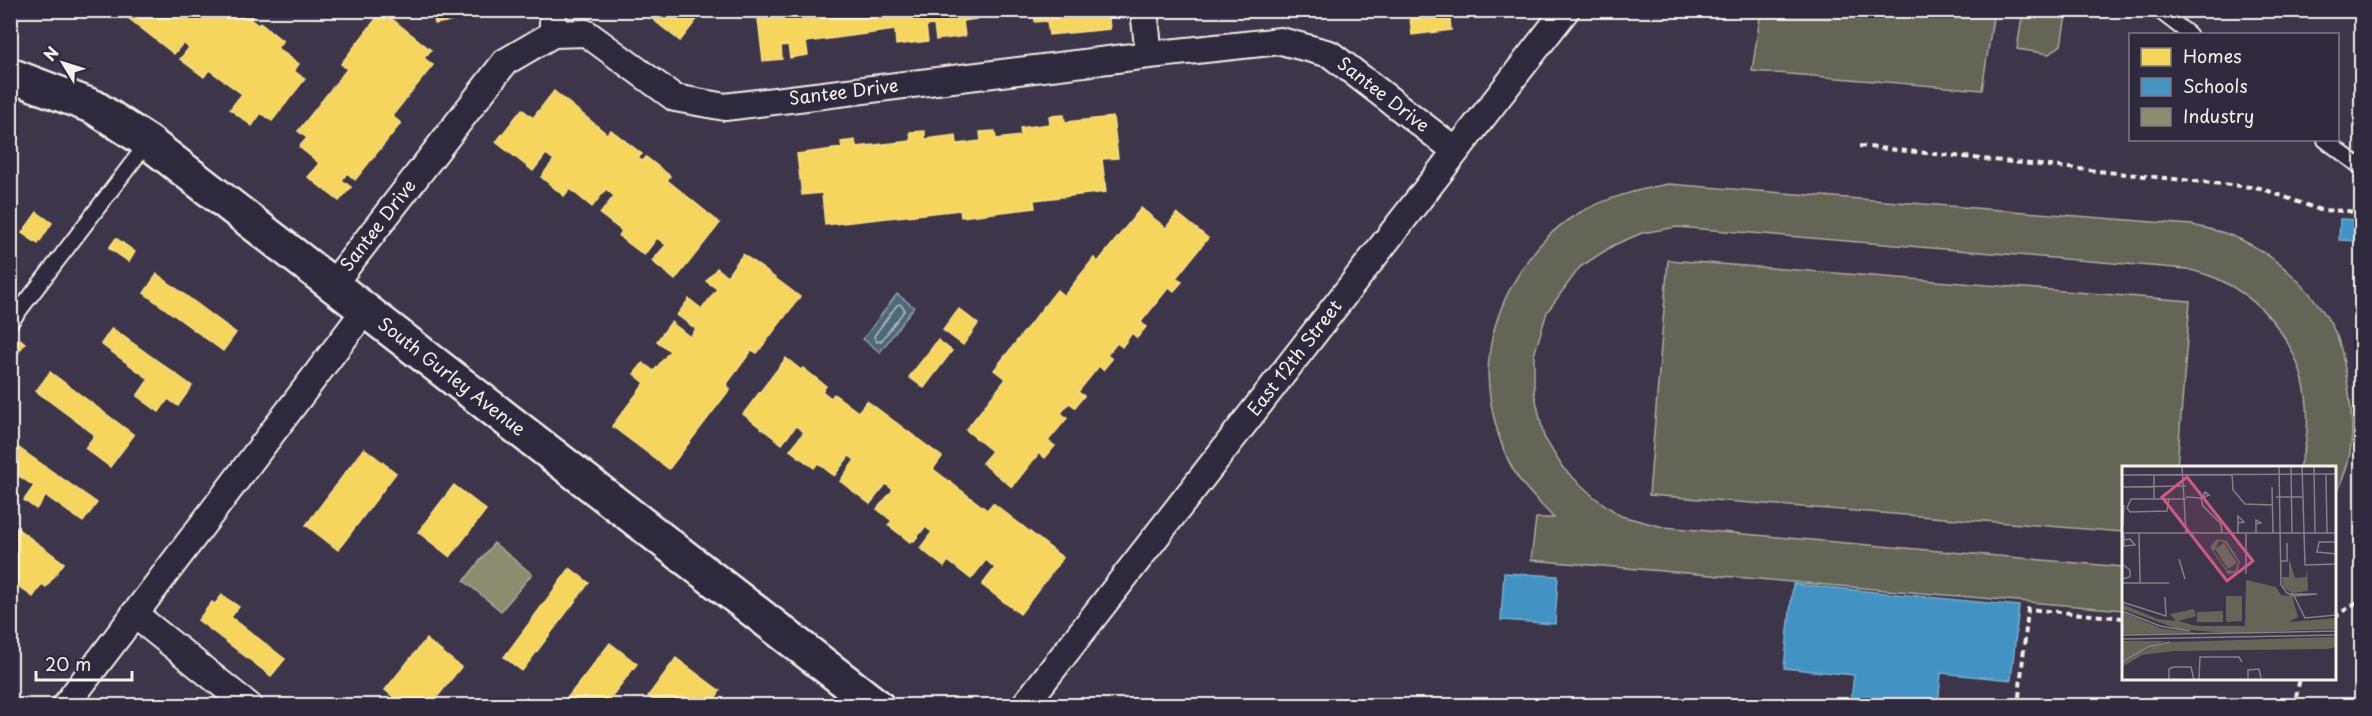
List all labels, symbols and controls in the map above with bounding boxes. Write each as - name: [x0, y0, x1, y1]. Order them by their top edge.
- north arrow: [33, 33, 93, 93]
- legend: [2129, 33, 2339, 141]
- text: N: [37, 41, 64, 66]
- text: Homes: [2183, 42, 2241, 69]
- street label: Santee Drive: [1332, 49, 1436, 138]
- street label: Santee Drive: [787, 71, 900, 111]
- text: Schools: [2183, 72, 2248, 99]
- text: Industry: [2183, 102, 2254, 129]
- street label: Santee Drive: [333, 173, 422, 276]
- street label: East 12th Street: [1240, 293, 1348, 421]
- street label: South Gurley Avenue: [373, 310, 532, 442]
- inset map: [2122, 466, 2336, 680]
- scale bar: [36, 644, 132, 682]
- text: 20 m: [45, 650, 91, 677]

